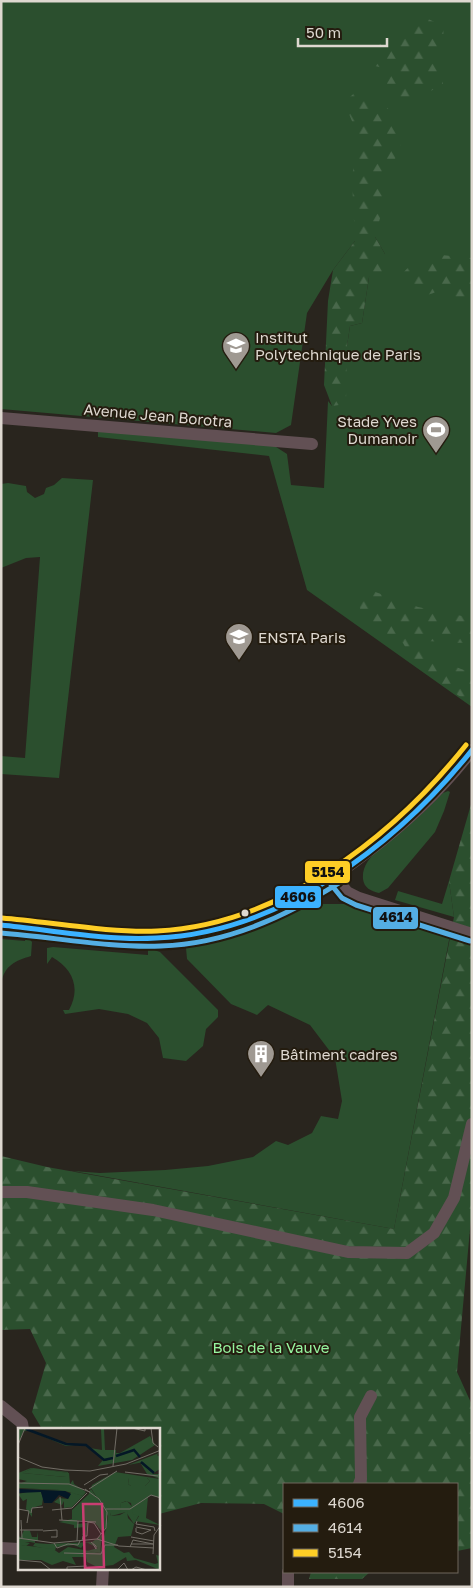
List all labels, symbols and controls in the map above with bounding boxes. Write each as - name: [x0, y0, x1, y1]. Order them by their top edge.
- scale bar: [298, 15, 387, 47]
- text: 50 m: [306, 23, 341, 41]
- place label: Institut Polytechnique de Paris: [255, 328, 421, 363]
- school or university icon: Institut Polytechnique de Paris: [221, 331, 251, 370]
- street label: Avenue Jean Borotra: [83, 400, 233, 430]
- place label: Stade Yves Dumanoir: [337, 412, 417, 447]
- sports icon: Stade Yves Dumanoir: [421, 415, 451, 454]
- school or university icon: ENSTA Paris: [224, 622, 254, 661]
- place label: ENSTA Paris: [258, 628, 346, 646]
- line badge: 5154: [304, 860, 351, 884]
- text: 5154: [311, 863, 345, 880]
- line badge: 4606: [274, 885, 322, 909]
- text: 4606: [280, 888, 316, 905]
- line badge: 4614: [372, 906, 419, 930]
- unlabelled marker: [240, 908, 250, 918]
- text: 4614: [379, 908, 413, 925]
- building icon: Bâtiment cadres: [246, 1039, 276, 1078]
- place label: Bâtiment cadres: [280, 1045, 397, 1063]
- park label: Bois de la Vauve: [213, 1338, 330, 1356]
- inset map: [18, 1428, 160, 1570]
- legend: [283, 1483, 458, 1573]
- text: 4606: [328, 1493, 365, 1511]
- text: 4614: [328, 1518, 363, 1536]
- text: 5154: [328, 1543, 362, 1561]

